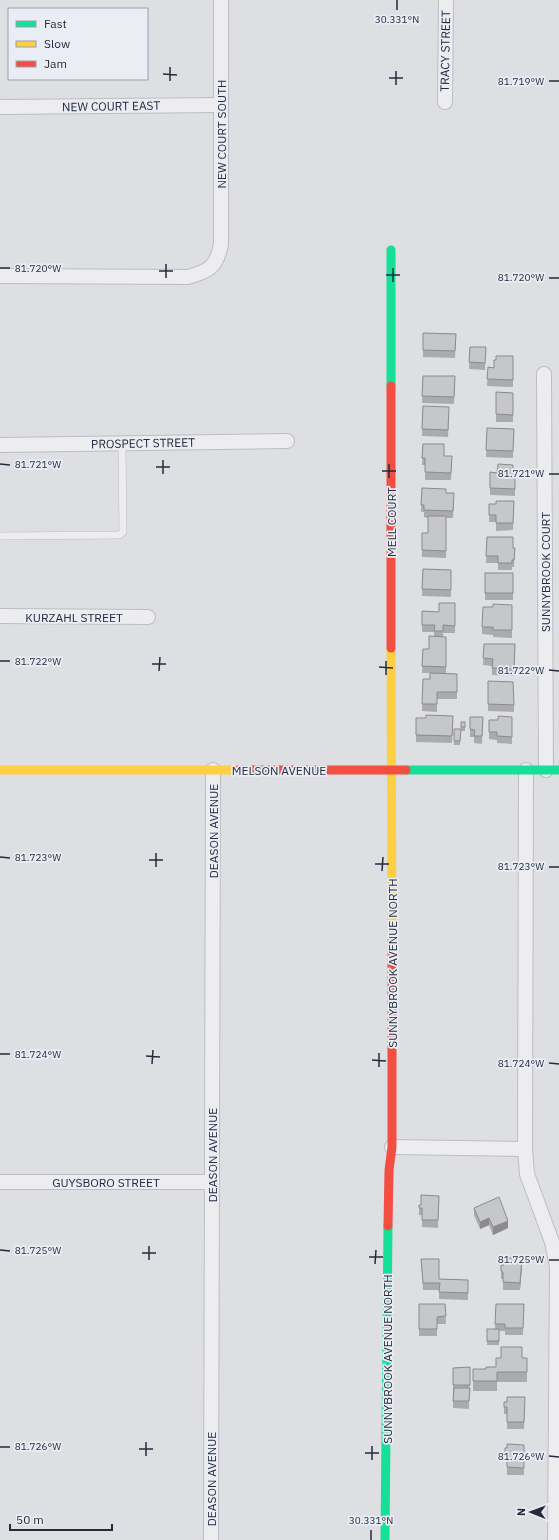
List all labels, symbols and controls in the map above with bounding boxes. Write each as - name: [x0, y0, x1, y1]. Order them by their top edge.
- legend: [8, 8, 148, 80]
- street label: TRACY STREET: [437, 10, 453, 92]
- text: 30.331°N: [375, 13, 419, 26]
- text: Fast: [44, 16, 67, 31]
- text: Slow: [44, 36, 70, 51]
- text: Jam: [44, 56, 67, 71]
- text: 81.719°W: [498, 75, 544, 88]
- street label: NEW COURT SOUTH: [214, 80, 229, 188]
- street label: NEW COURT EAST: [62, 98, 160, 114]
- text: 81.720°W: [15, 262, 61, 275]
- text: 81.720°W: [498, 271, 544, 284]
- street label: PROSPECT STREET: [91, 435, 195, 451]
- text: 81.721°W: [15, 458, 61, 471]
- text: 81.721°W: [498, 467, 544, 480]
- street label: MELL COURT: [384, 487, 399, 557]
- street label: SUNNYBROOK COURT: [538, 512, 553, 632]
- street label: KURZAHL STREET: [25, 610, 123, 625]
- text: 81.722°W: [15, 655, 61, 668]
- text: 81.722°W: [498, 664, 544, 677]
- street label: MELSON AVENUE: [232, 763, 326, 778]
- street label: DEASON AVENUE: [206, 784, 221, 878]
- text: 81.723°W: [15, 851, 61, 864]
- text: 81.723°W: [498, 860, 544, 873]
- street label: SUNNYBROOK AVENUE NORTH: [385, 878, 400, 1048]
- text: 81.724°W: [15, 1048, 61, 1061]
- text: 81.724°W: [498, 1057, 544, 1070]
- street label: DEASON AVENUE: [205, 1108, 220, 1202]
- street label: GUYSBORO STREET: [52, 1175, 160, 1190]
- text: 81.725°W: [15, 1244, 61, 1257]
- text: 81.725°W: [498, 1253, 544, 1266]
- street label: SUNNYBROOK AVENUE NORTH: [380, 1274, 395, 1444]
- street label: DEASON AVENUE: [204, 1432, 219, 1526]
- text: 81.726°W: [15, 1440, 61, 1453]
- text: 81.726°W: [498, 1450, 544, 1463]
- north arrow: [511, 1492, 551, 1532]
- scale bar: [10, 1506, 112, 1532]
- text: N: [514, 1508, 528, 1516]
- text: 50 m: [16, 1512, 44, 1527]
- text: 30.331°N: [349, 1514, 393, 1527]

